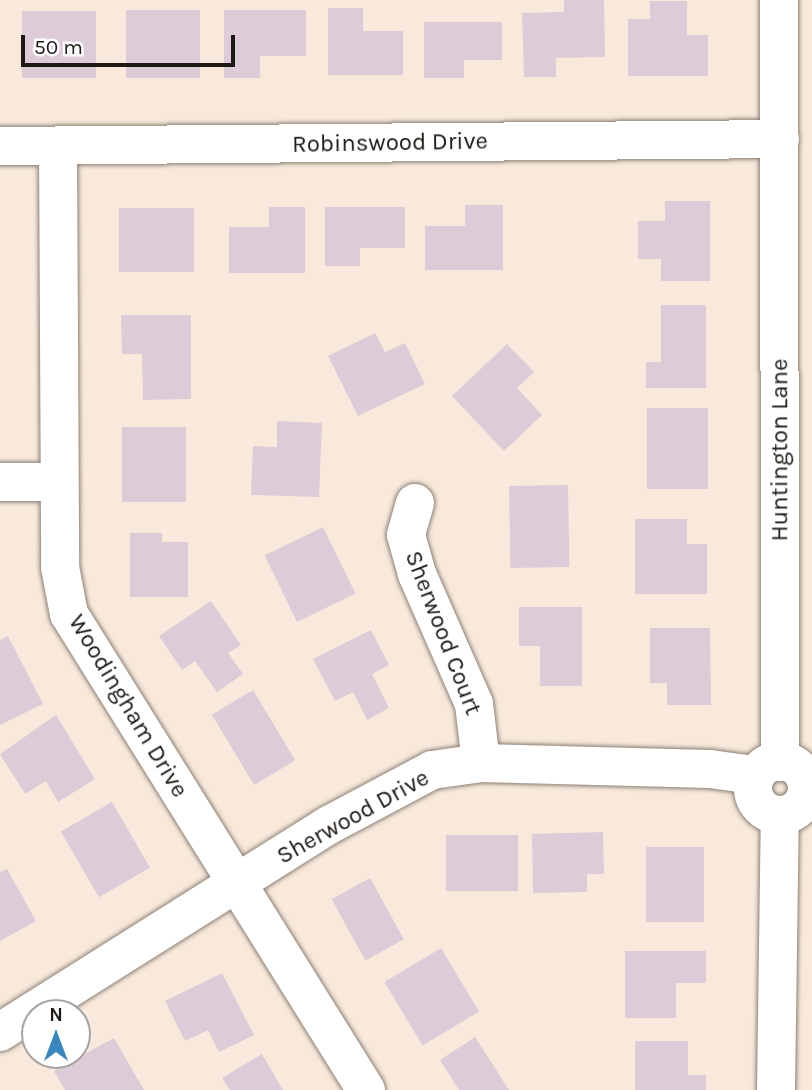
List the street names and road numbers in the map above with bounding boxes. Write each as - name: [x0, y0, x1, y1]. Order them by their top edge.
- street label: Robinswood Drive: [292, 127, 488, 159]
- street label: Huntington Lane: [766, 359, 794, 541]
- street label: Sherwood Court: [398, 547, 488, 719]
- street label: Woodingham Drive: [62, 609, 194, 803]
- street label: Sherwood Drive: [272, 763, 434, 871]

